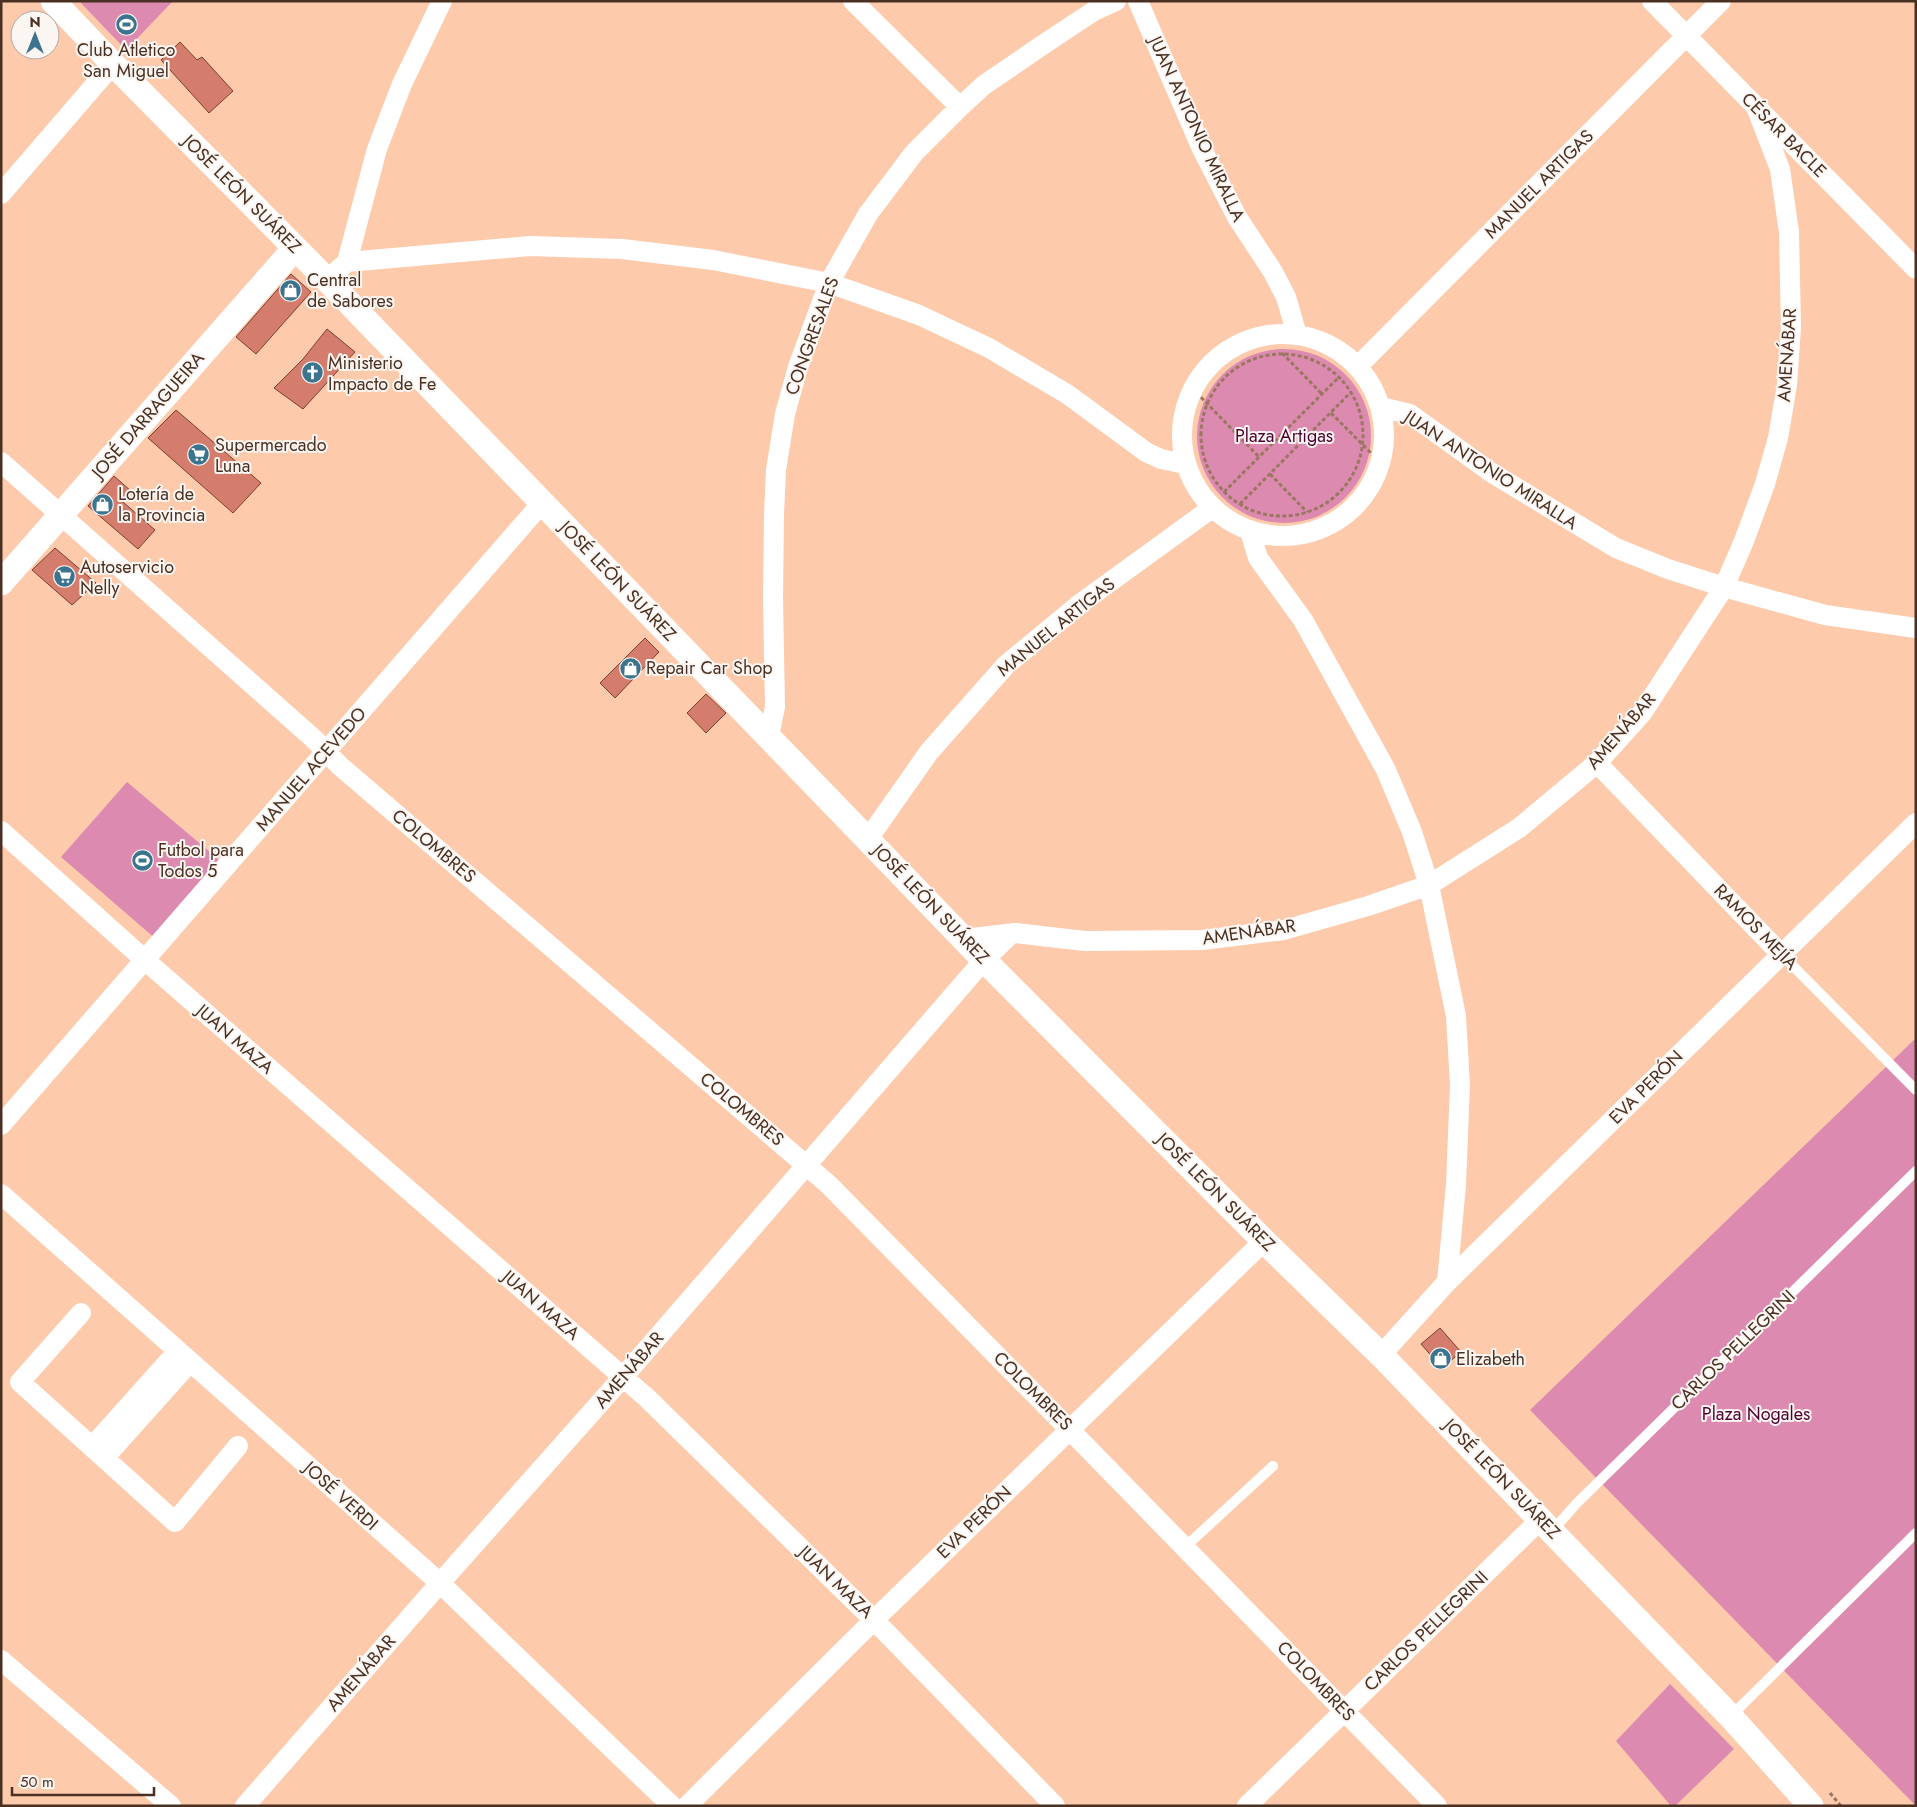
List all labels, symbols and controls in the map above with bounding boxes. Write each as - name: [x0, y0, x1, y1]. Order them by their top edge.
- north arrow: [10, 10, 60, 60]
- text: N: [29, 12, 41, 32]
- sports icon: Club Atletico San Miguel: [114, 13, 138, 37]
- street label: JUAN ANTONIO MIRALLA: [1142, 30, 1251, 226]
- place label: Club Atletico San Miguel: [77, 37, 175, 84]
- street label: CÉSAR BACLE: [1736, 87, 1832, 183]
- street label: MANUEL ARTIGAS: [1479, 123, 1600, 244]
- street label: JOSÉ LEÓN SUÁREZ: [176, 128, 307, 259]
- place label: Central de Sabores: [307, 267, 393, 314]
- street label: CONGRESALES: [779, 273, 845, 399]
- shop icon: Central de Sabores: [279, 278, 303, 302]
- street label: AMENÁBAR: [1771, 307, 1803, 403]
- street label: JOSÉ DARRAGUEIRA: [84, 346, 210, 486]
- place label: Ministerio Impacto de Fe: [328, 350, 436, 397]
- church icon: Ministerio Impacto de Fe: [300, 361, 324, 385]
- street label: JUAN ANTONIO MIRALLA: [1398, 403, 1583, 536]
- park label: Plaza Artigas: [1235, 423, 1333, 449]
- place label: Supermercado Luna: [215, 432, 327, 479]
- supermarket icon: Supermercado Luna: [187, 443, 211, 467]
- place label: Lotería de la Provincia: [118, 481, 205, 528]
- shop icon: Lotería de la Provincia: [90, 492, 114, 516]
- street label: JOSÉ LEÓN SUÁREZ: [552, 514, 682, 647]
- place label: Autoservicio Nelly: [80, 554, 174, 601]
- supermarket icon: Autoservicio Nelly: [52, 565, 76, 589]
- street label: MANUEL ARTIGAS: [991, 571, 1121, 683]
- place label: Repair Car Shop: [646, 655, 773, 681]
- shop icon: Repair Car Shop: [618, 656, 642, 680]
- street label: AMENÁBAR: [1580, 687, 1662, 775]
- street label: MANUEL ACEVEDO: [250, 701, 372, 837]
- street label: COLOMBRES: [386, 803, 482, 889]
- place label: Futbol para Todos 5: [158, 837, 244, 884]
- street label: JOSÉ LEÓN SUÁREZ: [865, 837, 995, 970]
- sports icon: Futbol para Todos 5: [130, 848, 154, 872]
- street label: RAMOS MEJÍA: [1708, 878, 1804, 976]
- street label: AMENÁBAR: [1201, 913, 1297, 951]
- street label: JUAN MAZA: [189, 997, 279, 1080]
- street label: EVA PERÓN: [1603, 1044, 1689, 1130]
- street label: COLOMBRES: [694, 1066, 790, 1152]
- street label: JOSÉ LEÓN SUÁREZ: [1150, 1126, 1281, 1257]
- street label: JUAN MAZA: [495, 1263, 585, 1346]
- street label: CARLOS PELLEGRINI: [1665, 1284, 1801, 1416]
- street label: AMENÁBAR: [588, 1326, 670, 1414]
- street label: COLOMBRES: [987, 1345, 1079, 1437]
- place label: Elizabeth: [1456, 1346, 1525, 1372]
- shop icon: Elizabeth: [1428, 1347, 1452, 1371]
- park label: Plaza Nogales: [1702, 1401, 1810, 1427]
- street label: JOSÉ LEÓN SUÁREZ: [1436, 1412, 1566, 1545]
- street label: JOSÉ VERDI: [297, 1454, 384, 1537]
- street label: EVA PERÓN: [931, 1480, 1017, 1564]
- street label: JUAN MAZA: [791, 1538, 879, 1624]
- street label: CARLOS PELLEGRINI: [1358, 1565, 1494, 1697]
- street label: AMENÁBAR: [320, 1629, 402, 1717]
- street label: COLOMBRES: [1271, 1635, 1361, 1727]
- scale bar: [12, 1764, 155, 1796]
- text: 50 m: [20, 1771, 54, 1793]

